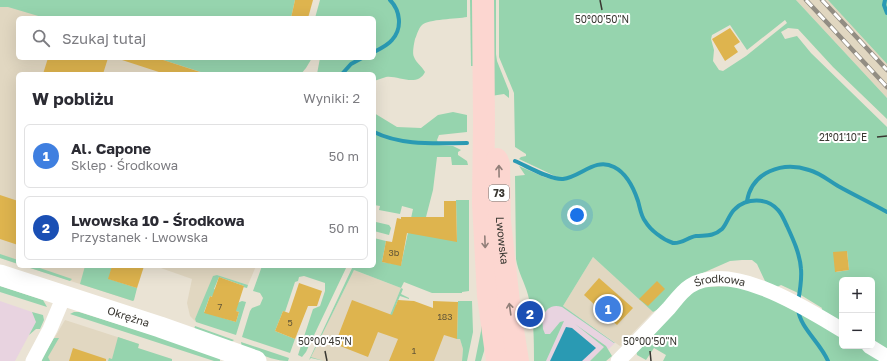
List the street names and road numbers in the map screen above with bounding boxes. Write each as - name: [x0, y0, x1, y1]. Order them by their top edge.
- road number: 73: [489, 185, 509, 201]
- street label: Lwowska: [494, 216, 512, 265]
- street label: Środkowa: [692, 272, 747, 289]
- street label: Okrężna: [106, 303, 151, 329]

